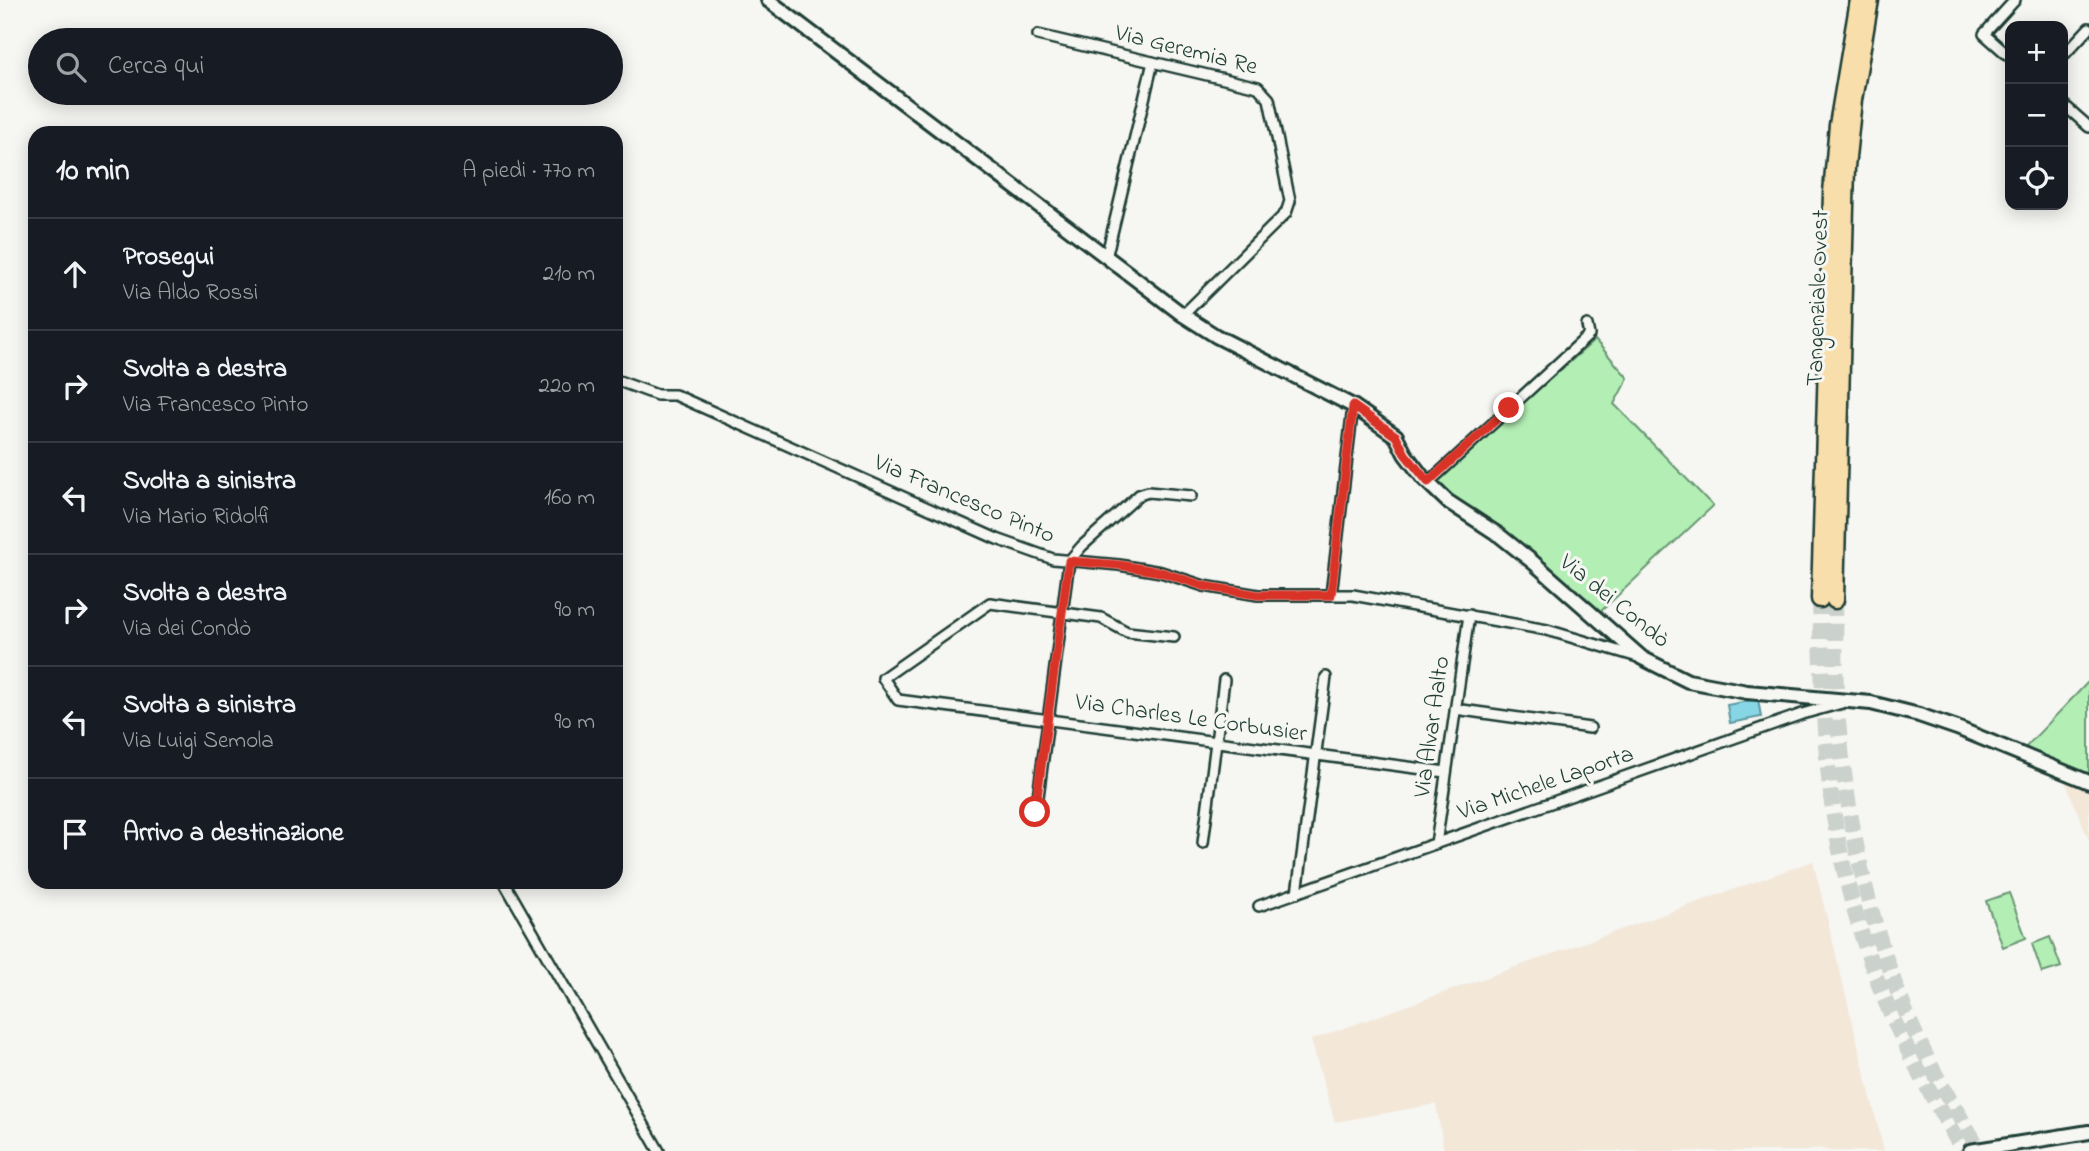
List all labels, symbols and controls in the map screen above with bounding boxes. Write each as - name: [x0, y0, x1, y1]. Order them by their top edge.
- street label: Via Geremia Re: [1110, 16, 1261, 86]
- map controls: [2005, 21, 2068, 210]
- button: +: [2005, 21, 2068, 84]
- search box: [28, 28, 623, 105]
- icon: search: [52, 48, 90, 86]
- text: Cerca qui: [108, 48, 204, 86]
- button: −: [2005, 84, 2068, 147]
- button: locate: [2005, 147, 2068, 210]
- text: 10 min: [56, 150, 129, 194]
- text: A piedi · 770 m: [462, 155, 595, 188]
- street label: Tangenziale Ovest: [1798, 209, 1840, 387]
- text: Prosegui: [123, 239, 214, 277]
- icon: ahead: [56, 255, 94, 293]
- text: 210 m: [543, 258, 595, 291]
- text: Via Aldo Rossi: [123, 277, 258, 310]
- text: Svolta a destra: [123, 351, 287, 389]
- icon: right: [56, 367, 94, 405]
- text: 220 m: [539, 370, 595, 403]
- text: Via Francesco Pinto: [123, 389, 308, 422]
- route end: [1493, 392, 1524, 423]
- street label: Via Francesco Pinto: [867, 446, 1060, 554]
- text: Svolta a sinistra: [123, 463, 296, 501]
- icon: left: [56, 479, 94, 517]
- text: 160 m: [544, 482, 595, 515]
- text: Via Mario Ridolfi: [123, 501, 272, 534]
- street label: Via dei Condò: [1550, 546, 1677, 658]
- text: Svolta a destra: [123, 575, 287, 613]
- icon: right: [56, 591, 94, 629]
- text: 90 m: [555, 594, 595, 627]
- text: Via dei Condò: [123, 613, 251, 646]
- street label: Via Alvar Aalto: [1406, 654, 1460, 801]
- street label: Via Charles Le Corbusier: [1072, 685, 1310, 753]
- text: Svolta a sinistra: [123, 687, 296, 725]
- icon: left: [56, 703, 94, 741]
- text: 90 m: [555, 706, 595, 739]
- text: Via Luigi Semola: [123, 725, 274, 758]
- street label: Via Michele Laporta: [1452, 737, 1639, 831]
- route start: [1019, 796, 1050, 827]
- icon: arrive: [56, 815, 94, 853]
- text: Arrivo a destinazione: [123, 815, 344, 853]

